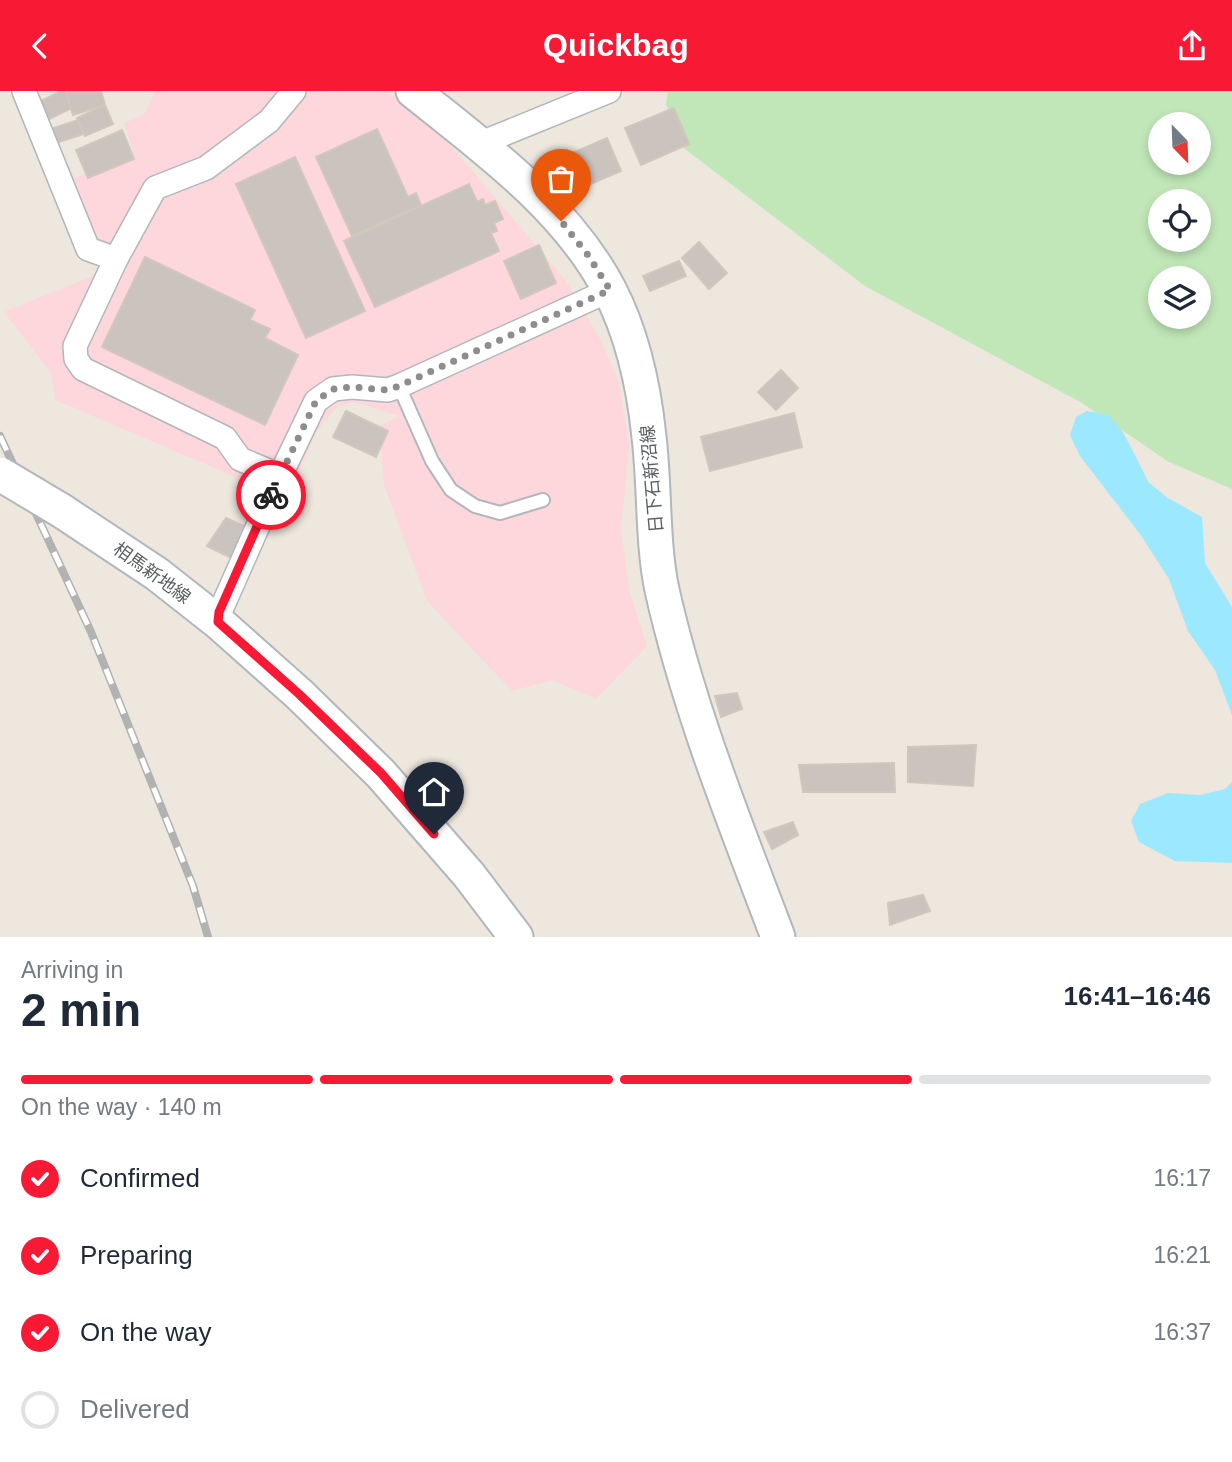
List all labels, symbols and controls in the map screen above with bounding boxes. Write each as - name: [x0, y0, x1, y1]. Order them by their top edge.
- icon: back: [21, 27, 59, 65]
- text: Quickbag: [543, 27, 689, 63]
- icon: share: [1173, 27, 1211, 65]
- north arrow: [1148, 112, 1211, 175]
- map controls: [1148, 112, 1211, 329]
- pin: [531, 149, 591, 221]
- icon: bag: [542, 160, 580, 198]
- button: locate: [1148, 189, 1211, 252]
- button: layers: [1148, 266, 1211, 329]
- street label: 日下石新沼線: [637, 424, 667, 534]
- courier: [236, 460, 306, 530]
- icon: bike: [252, 476, 290, 514]
- street label: 相馬新地線: [110, 538, 194, 608]
- pin: [404, 762, 464, 834]
- icon: home: [415, 773, 453, 811]
- text: Arriving in: [21, 957, 123, 983]
- text: 16:41–16:46: [1064, 981, 1211, 1011]
- text: 2 min: [21, 984, 141, 1036]
- text: On the way · 140 m: [21, 1094, 222, 1120]
- icon: check: [21, 1160, 59, 1198]
- text: Confirmed: [80, 1163, 200, 1193]
- text: 16:17: [1153, 1165, 1211, 1191]
- icon: check: [21, 1237, 59, 1275]
- text: Preparing: [80, 1240, 193, 1270]
- text: 16:21: [1153, 1242, 1211, 1268]
- icon: check: [21, 1314, 59, 1352]
- text: On the way: [80, 1317, 212, 1347]
- text: 16:37: [1153, 1319, 1211, 1345]
- text: Delivered: [80, 1394, 190, 1424]

